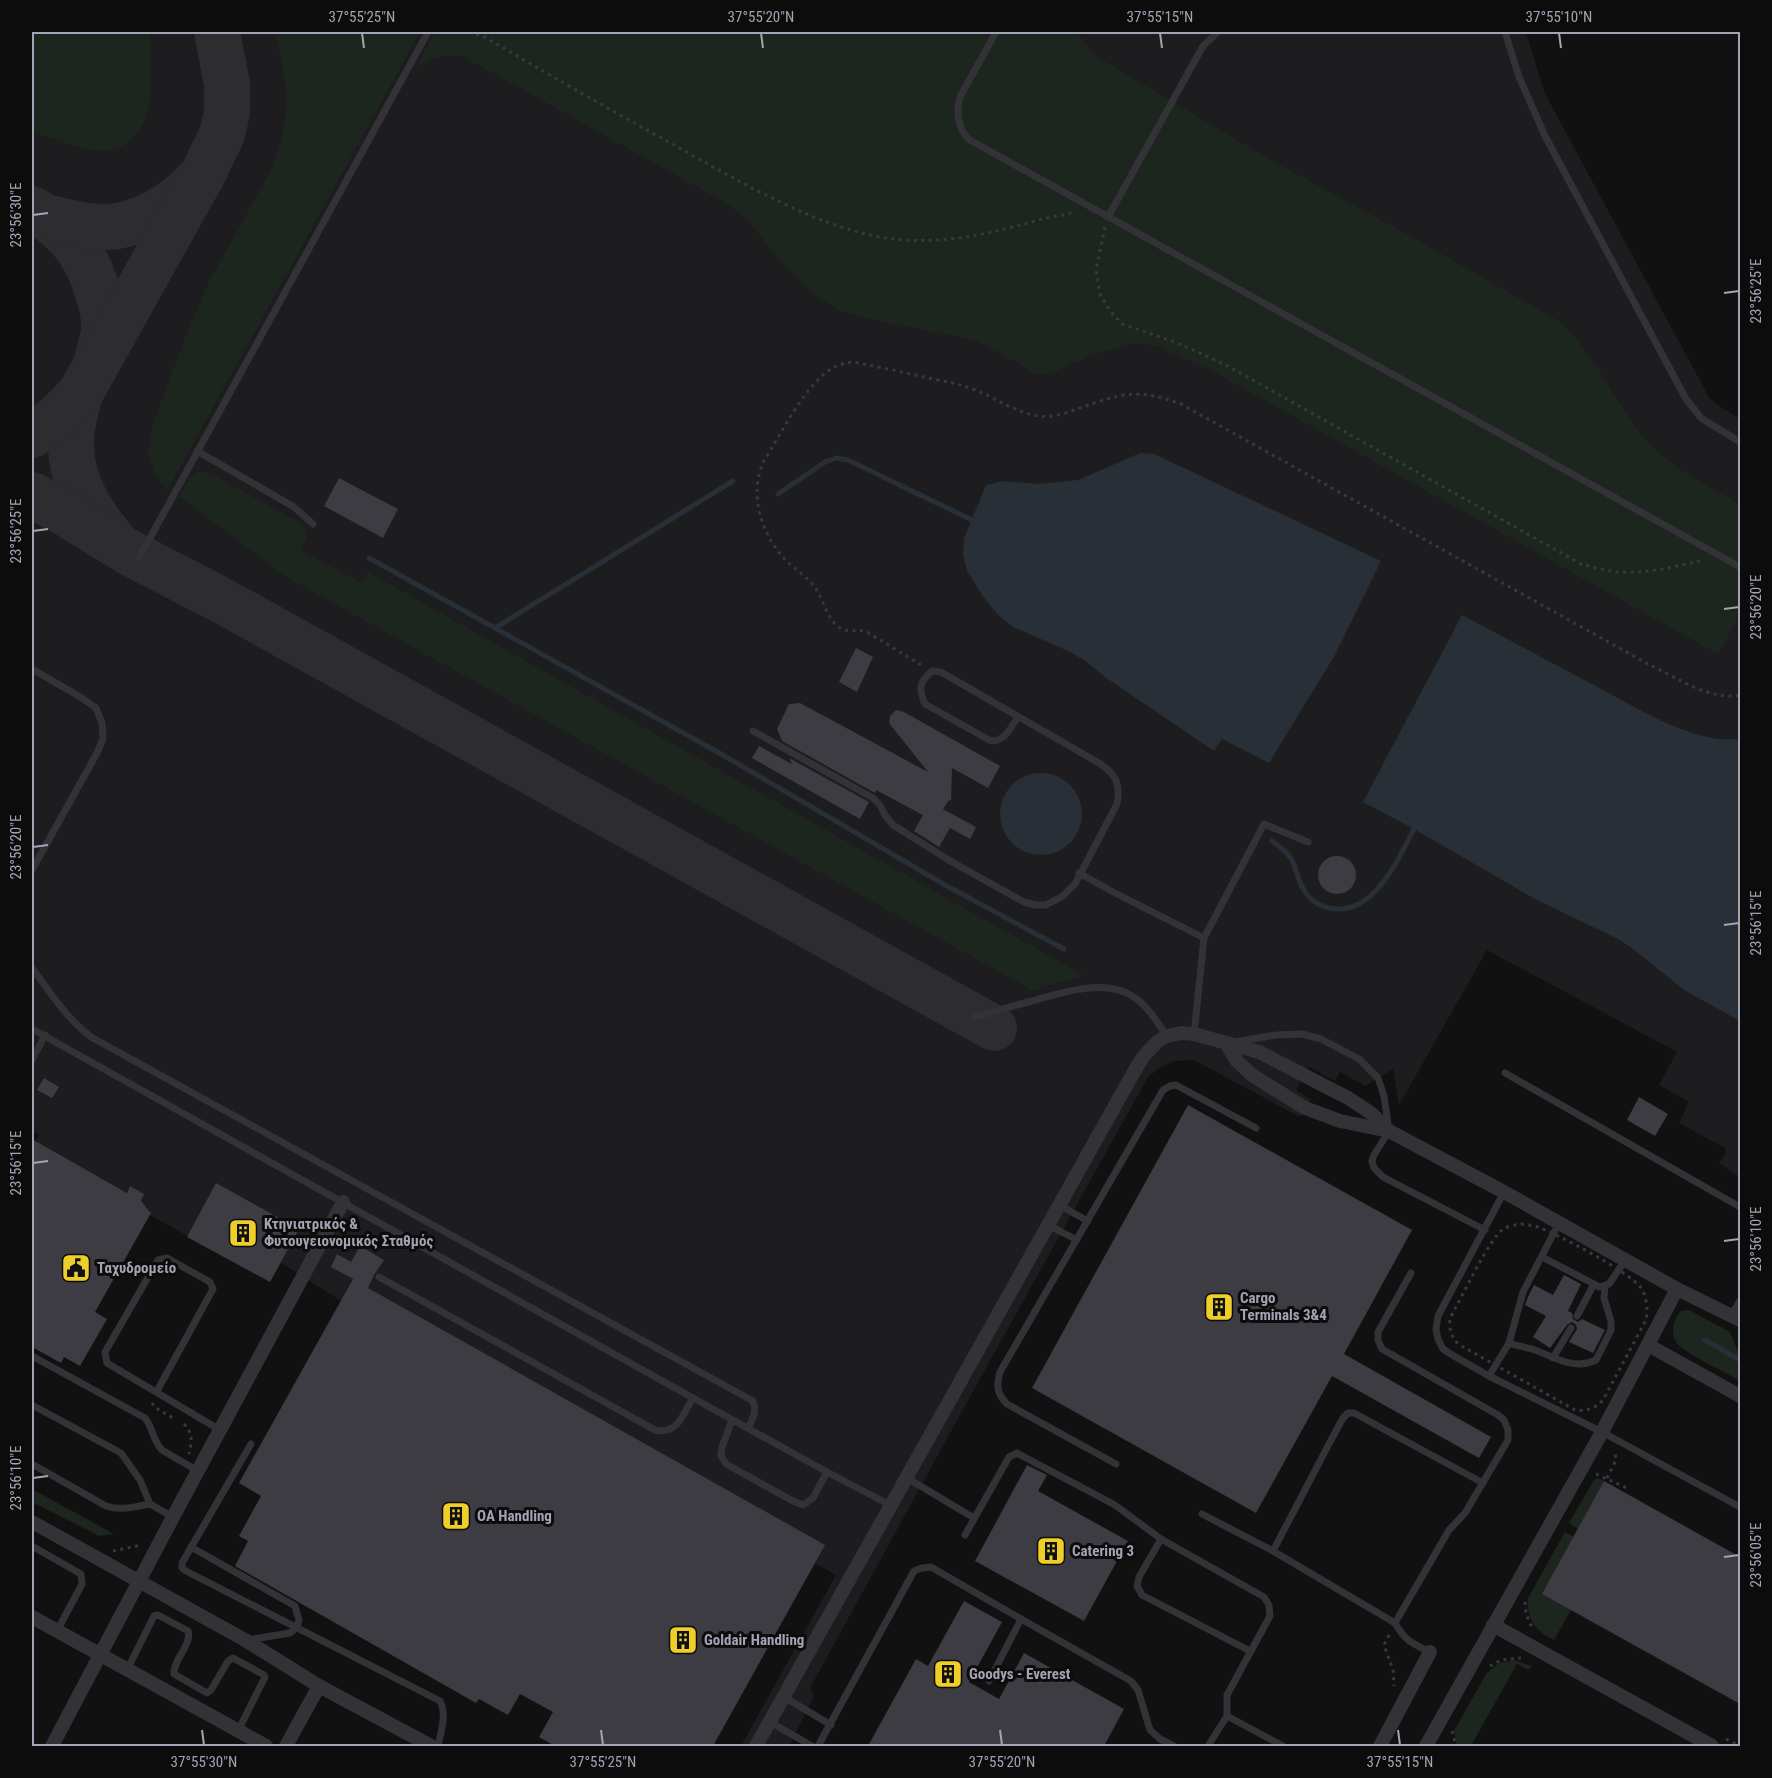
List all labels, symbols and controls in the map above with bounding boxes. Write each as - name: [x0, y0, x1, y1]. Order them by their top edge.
- text: 37°55'25"N: [329, 8, 395, 26]
- text: 37°55'20"N: [728, 8, 794, 26]
- text: 37°55'15"N: [1127, 8, 1193, 26]
- text: 37°55'10"N: [1526, 8, 1592, 26]
- text: 23°56'30"E: [7, 183, 25, 247]
- text: 23°56'25"E: [1747, 259, 1765, 323]
- text: 23°56'25"E: [7, 499, 25, 563]
- text: 23°56'20"E: [1747, 575, 1765, 639]
- text: 23°56'20"E: [7, 815, 25, 879]
- text: 23°56'15"E: [1747, 891, 1765, 955]
- text: 23°56'15"E: [7, 1131, 25, 1195]
- text: 23°56'10"E: [1747, 1207, 1765, 1271]
- place label: Κτηνιατρικός & Φυτουγειονομικός Σταθμός: [264, 1215, 434, 1250]
- building icon: Κτηνιατρικός & Φυτουγειονομικός Σταθμός: [227, 1217, 259, 1249]
- public building icon: Ταχυδρομείο: [60, 1252, 92, 1284]
- place label: Ταχυδρομείο: [97, 1259, 176, 1277]
- place label: Cargo Terminals 3&4: [1240, 1289, 1327, 1324]
- building icon: Cargo Terminals 3&4: [1203, 1291, 1235, 1323]
- text: 23°56'10"E: [7, 1446, 25, 1510]
- building icon: OA Handling: [440, 1500, 472, 1532]
- place label: OA Handling: [477, 1507, 552, 1525]
- text: 23°56'05"E: [1747, 1523, 1765, 1587]
- building icon: Catering 3: [1035, 1535, 1067, 1567]
- place label: Catering 3: [1072, 1542, 1134, 1560]
- building icon: Goldair Handling: [667, 1624, 699, 1656]
- place label: Goldair Handling: [704, 1631, 804, 1649]
- building icon: Goodys - Everest: [932, 1658, 964, 1690]
- place label: Goodys - Everest: [969, 1665, 1071, 1683]
- text: 37°55'30"N: [171, 1753, 237, 1771]
- text: 37°55'25"N: [570, 1753, 636, 1771]
- text: 37°55'20"N: [969, 1753, 1035, 1771]
- text: 37°55'15"N: [1367, 1753, 1433, 1771]

